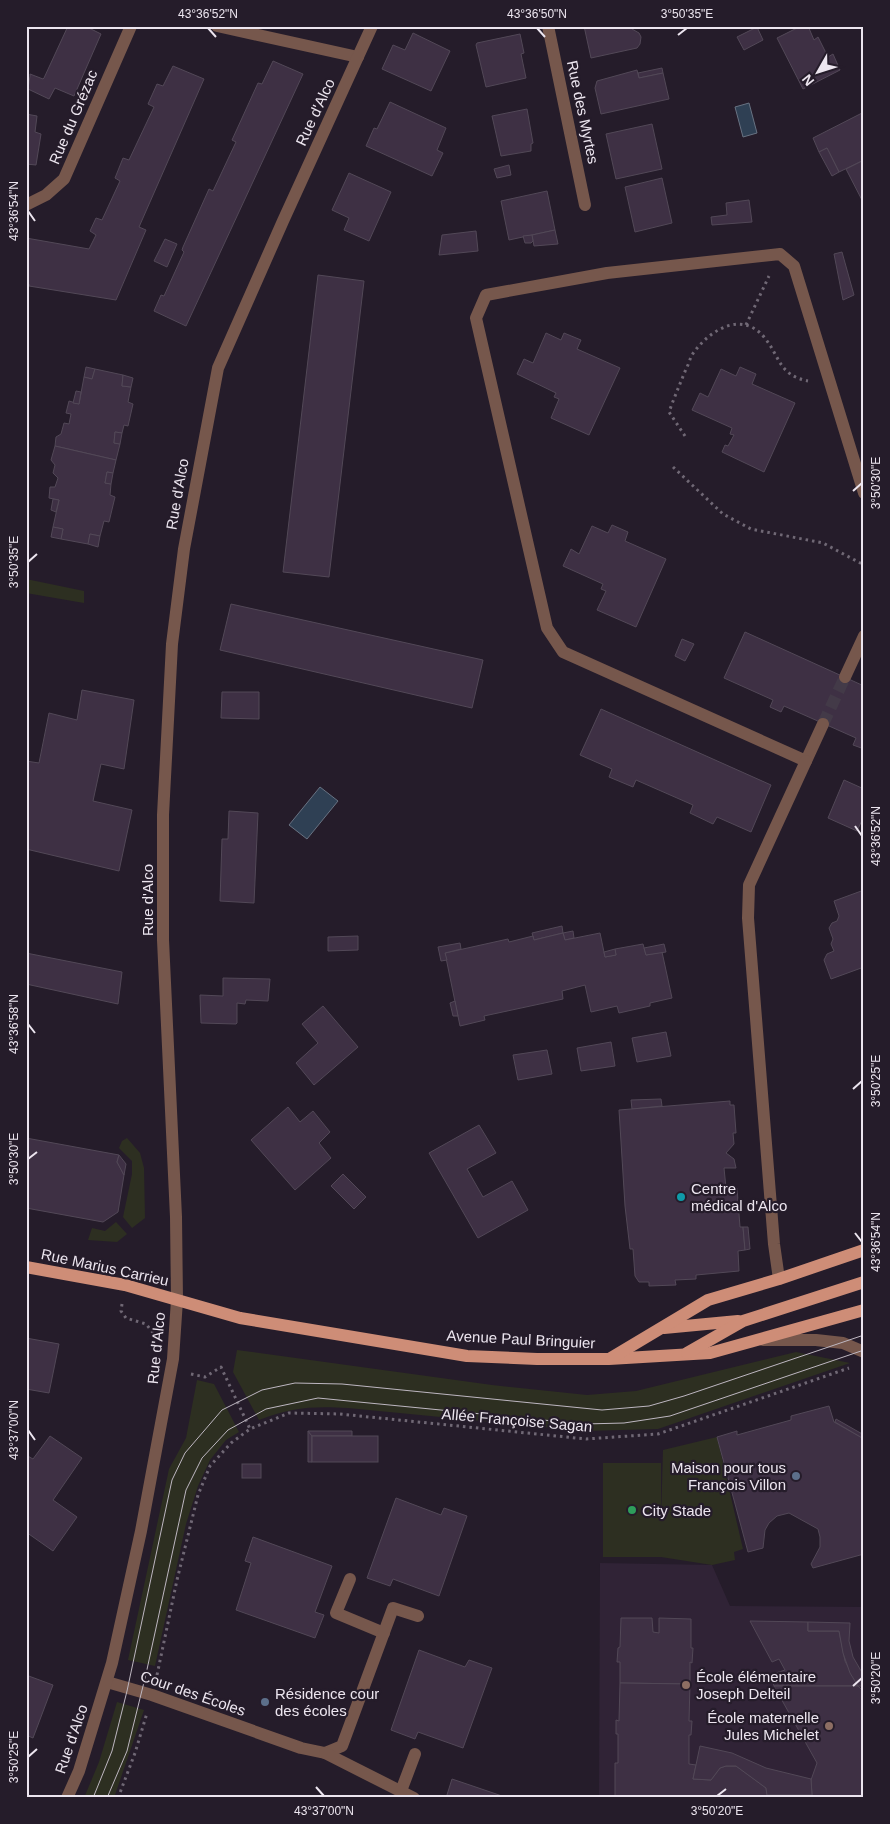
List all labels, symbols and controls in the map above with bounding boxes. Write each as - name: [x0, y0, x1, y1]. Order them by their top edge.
- text: 43°36'52"N: [178, 7, 238, 21]
- text: 43°36'50"N: [507, 7, 567, 21]
- text: 3°50'35"E: [661, 7, 713, 21]
- north arrow: [792, 48, 842, 98]
- street label: Rue des Myrtes: [564, 59, 602, 165]
- street label: Rue du Grézac: [45, 67, 101, 167]
- text: N: [798, 71, 817, 89]
- street label: Rue d'Alco: [292, 76, 338, 148]
- text: 43°36'54"N: [7, 181, 21, 241]
- street label: Rue d'Alco: [162, 457, 192, 531]
- text: 3°50'30"E: [869, 457, 883, 509]
- text: 3°50'35"E: [7, 536, 21, 588]
- text: 43°36'52"N: [869, 806, 883, 866]
- street label: Rue d'Alco: [139, 864, 156, 936]
- text: 43°36'58"N: [7, 994, 21, 1054]
- text: 3°50'25"E: [869, 1055, 883, 1107]
- text: 3°50'30"E: [7, 1133, 21, 1185]
- place label: Centre médical d'Alco: [691, 1180, 787, 1214]
- marker: Centre médical d'Alco: [675, 1191, 687, 1203]
- text: 43°36'54"N: [869, 1212, 883, 1272]
- street label: Rue Marius Carrieu: [40, 1245, 170, 1289]
- street label: Rue d'Alco: [144, 1311, 168, 1385]
- street label: Avenue Paul Bringuier: [446, 1327, 596, 1351]
- text: 43°37'00"N: [7, 1400, 21, 1460]
- street label: Allée Françoise Sagan: [441, 1405, 593, 1435]
- place label: Maison pour tous François Villon: [671, 1459, 786, 1493]
- marker: Maison pour tous François Villon: [790, 1470, 802, 1482]
- place label: City Stade: [642, 1502, 711, 1519]
- marker: City Stade: [626, 1504, 638, 1516]
- text: 3°50'20"E: [869, 1652, 883, 1704]
- street label: Cour des Écoles: [138, 1667, 248, 1719]
- place label: École élémentaire Joseph Delteil: [696, 1668, 816, 1702]
- marker: École élémentaire Joseph Delteil: [680, 1679, 692, 1691]
- place label: Résidence cour des écoles: [275, 1685, 379, 1719]
- marker: Résidence cour des écoles: [259, 1696, 271, 1708]
- street label: Rue d'Alco: [51, 1702, 91, 1776]
- place label: École maternelle Jules Michelet: [707, 1709, 820, 1743]
- marker: École maternelle Jules Michelet: [823, 1720, 835, 1732]
- text: 3°50'25"E: [7, 1731, 21, 1783]
- text: 43°37'00"N: [294, 1804, 354, 1818]
- text: 3°50'20"E: [691, 1804, 743, 1818]

